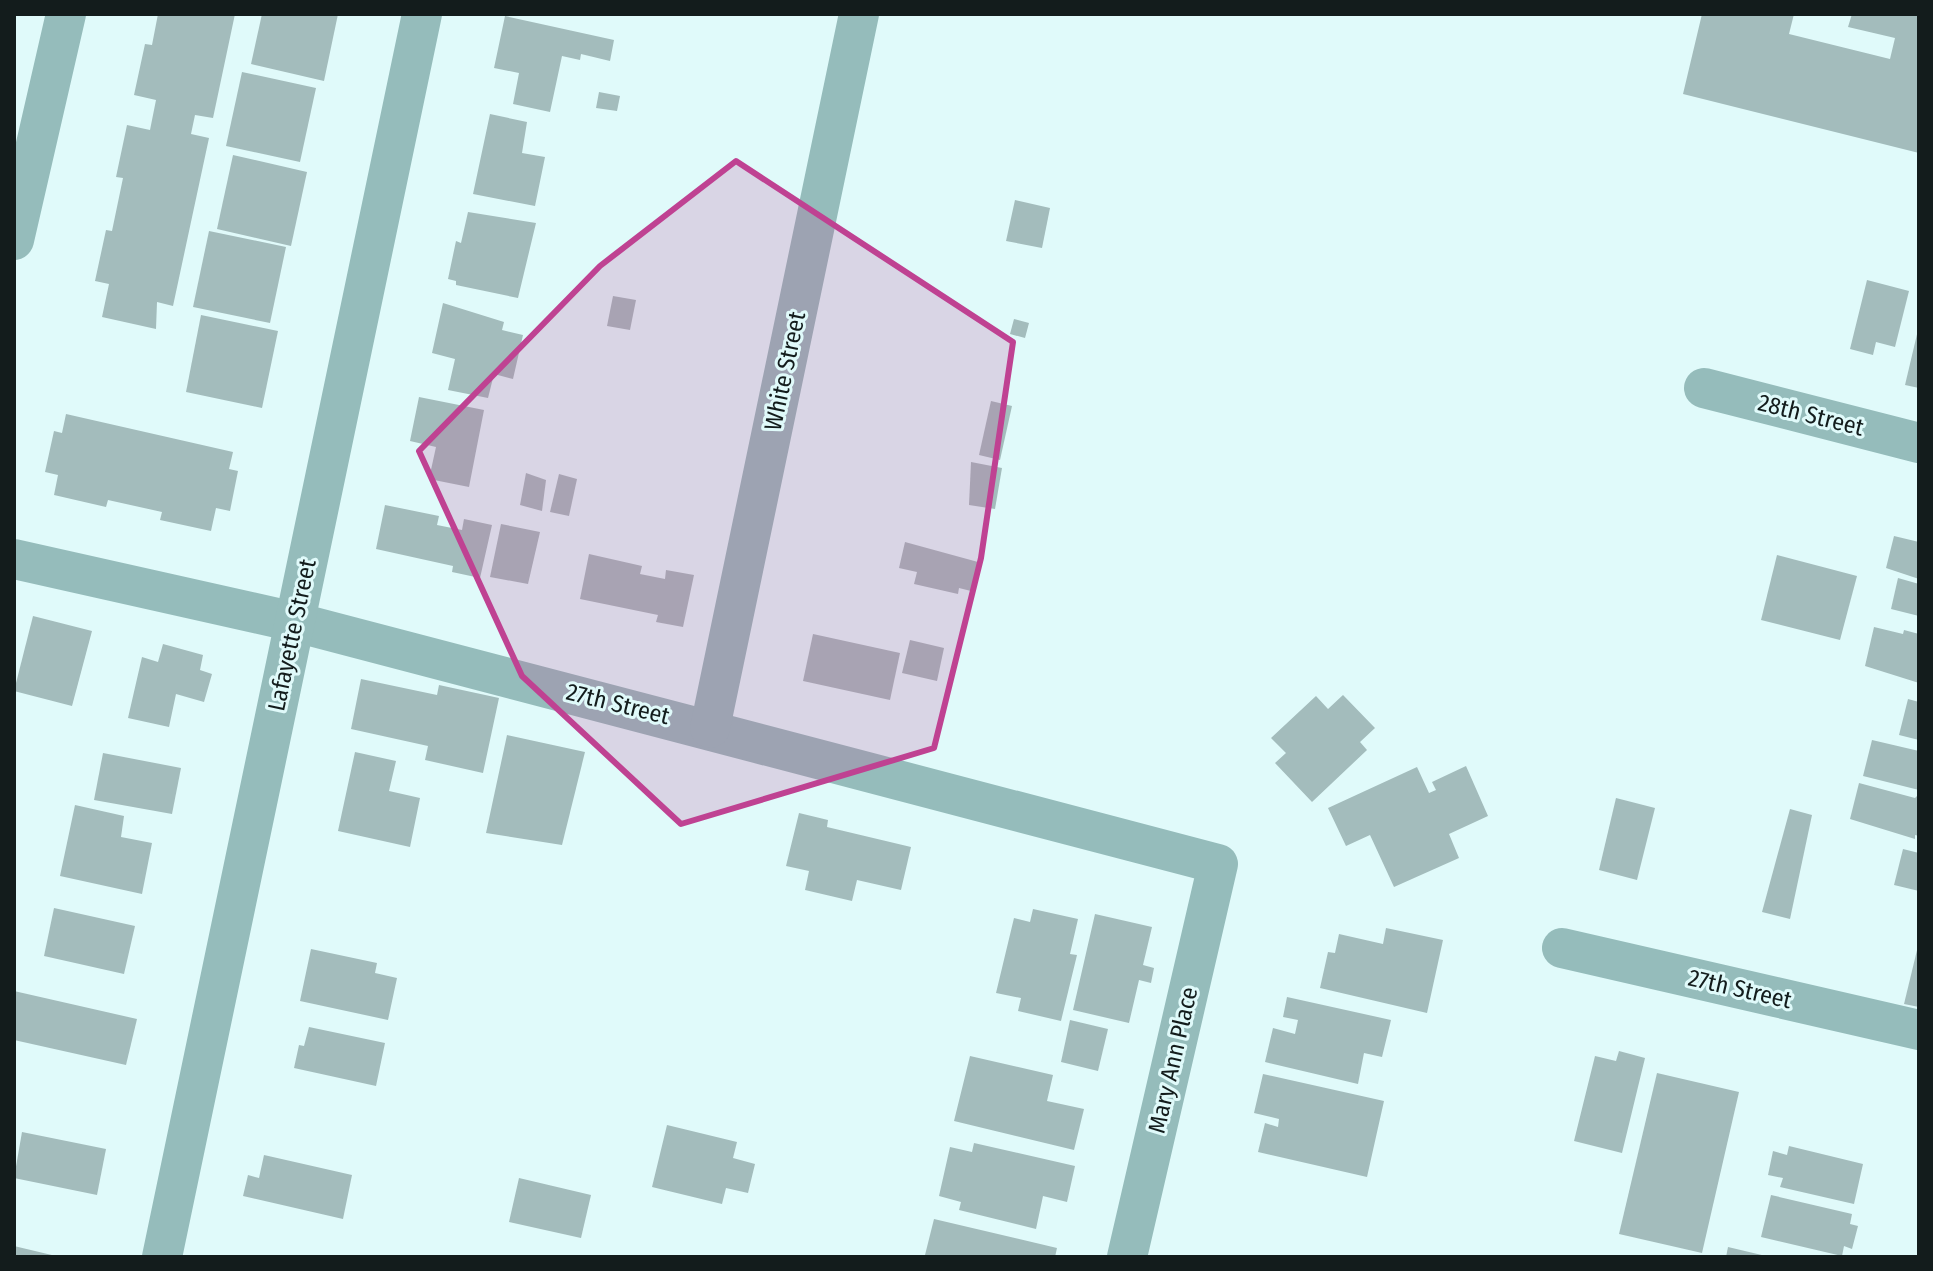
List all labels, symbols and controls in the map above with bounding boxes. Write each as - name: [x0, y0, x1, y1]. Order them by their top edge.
- street label: White Street: [759, 309, 811, 433]
- street label: 28th Street: [1755, 388, 1867, 442]
- street label: Lafayette Street: [262, 556, 322, 714]
- street label: 27th Street: [564, 678, 673, 730]
- street label: 27th Street: [1686, 964, 1795, 1015]
- street label: Mary Ann Place: [1143, 984, 1203, 1136]

